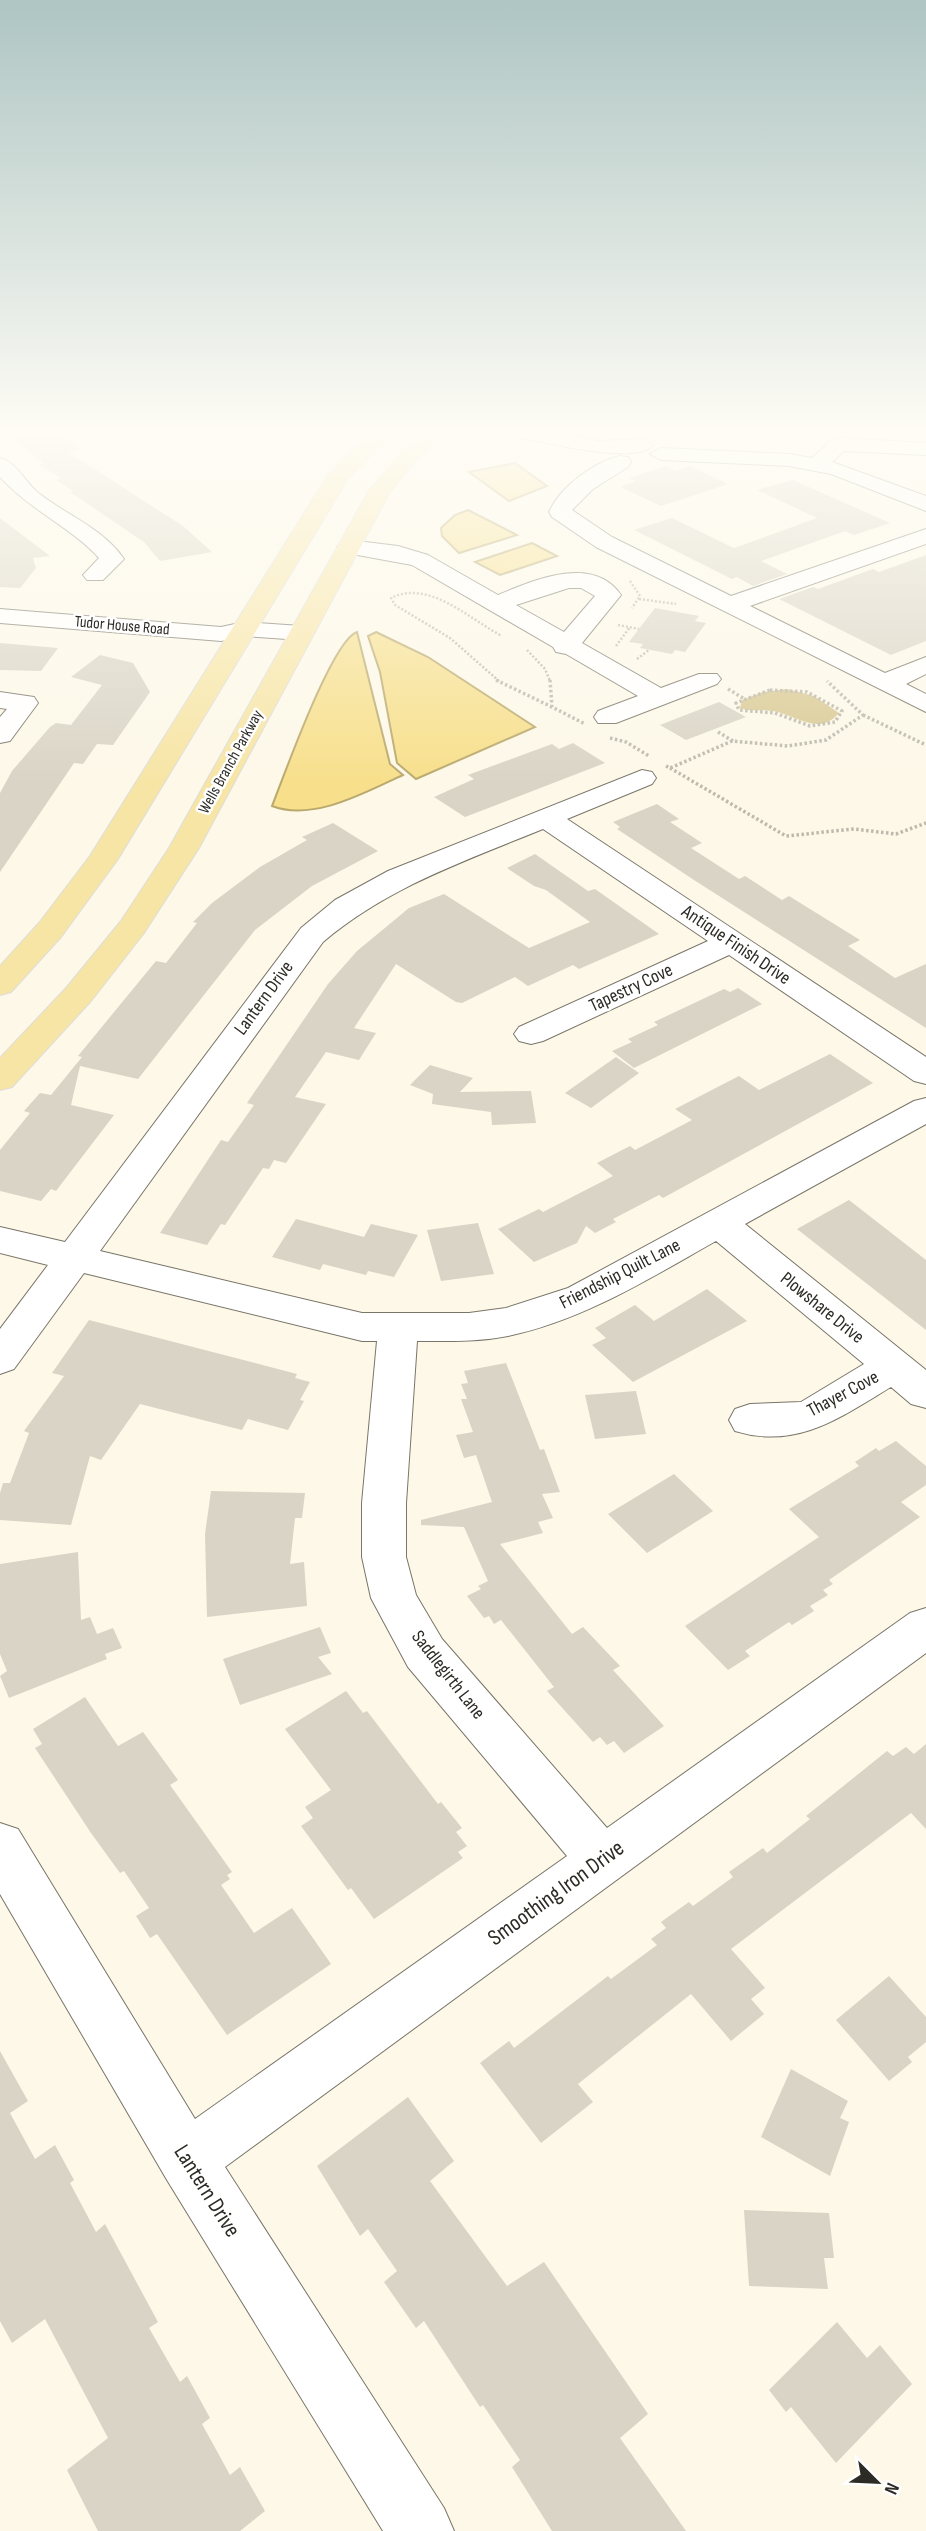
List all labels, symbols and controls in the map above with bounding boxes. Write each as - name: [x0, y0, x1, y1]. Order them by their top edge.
- street label: Tudor House Road: [74, 612, 170, 640]
- street label: Wells Branch Parkway: [195, 707, 267, 817]
- street label: Antique Finish Drive: [676, 900, 795, 990]
- street label: Lantern Drive: [230, 957, 298, 1039]
- street label: Tapestry Cove: [586, 959, 676, 1017]
- street label: Friendship Quilt Lane: [556, 1234, 684, 1314]
- street label: Plowshare Drive: [775, 1267, 869, 1349]
- street label: Thayer Cove: [803, 1366, 883, 1422]
- street label: Saddlegirth Lane: [406, 1626, 490, 1724]
- street label: Smoothing Iron Drive: [482, 1834, 630, 1952]
- street label: Lantern Drive: [168, 2140, 246, 2242]
- north arrow: [842, 2447, 912, 2517]
- text: N: [879, 2479, 904, 2498]

